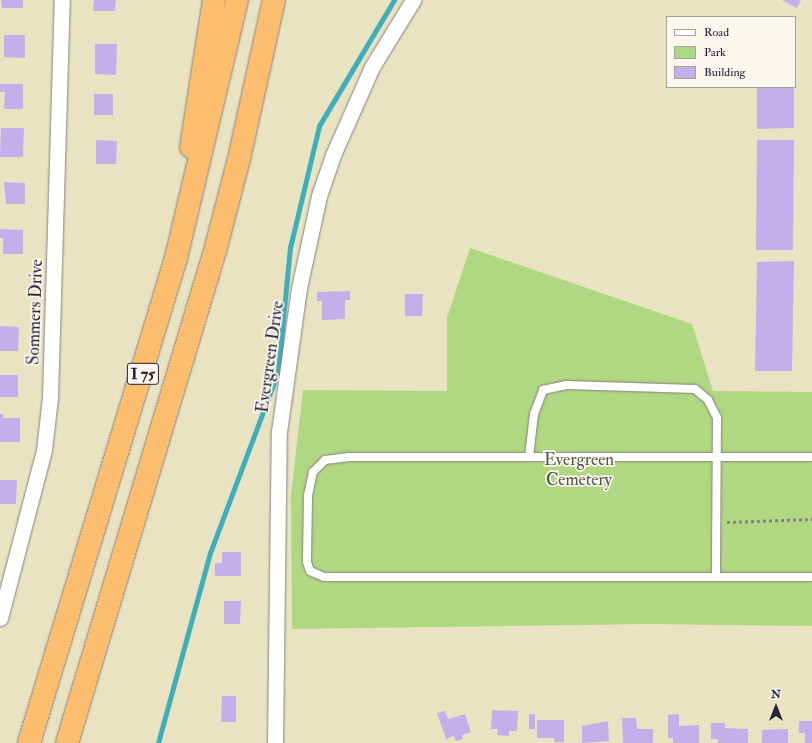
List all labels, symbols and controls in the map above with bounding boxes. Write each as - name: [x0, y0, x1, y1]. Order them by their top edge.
- legend: [666, 16, 796, 88]
- text: Road: [704, 25, 729, 40]
- text: Park: [704, 45, 726, 60]
- text: Building: [704, 65, 745, 80]
- street label: Sommers Drive: [23, 259, 47, 365]
- street label: Evergreen Drive: [252, 300, 288, 414]
- road number: I 75: [126, 360, 160, 388]
- park label: Evergreen Cemetery: [544, 450, 614, 490]
- north arrow: [756, 687, 796, 727]
- text: N: [771, 688, 781, 701]

